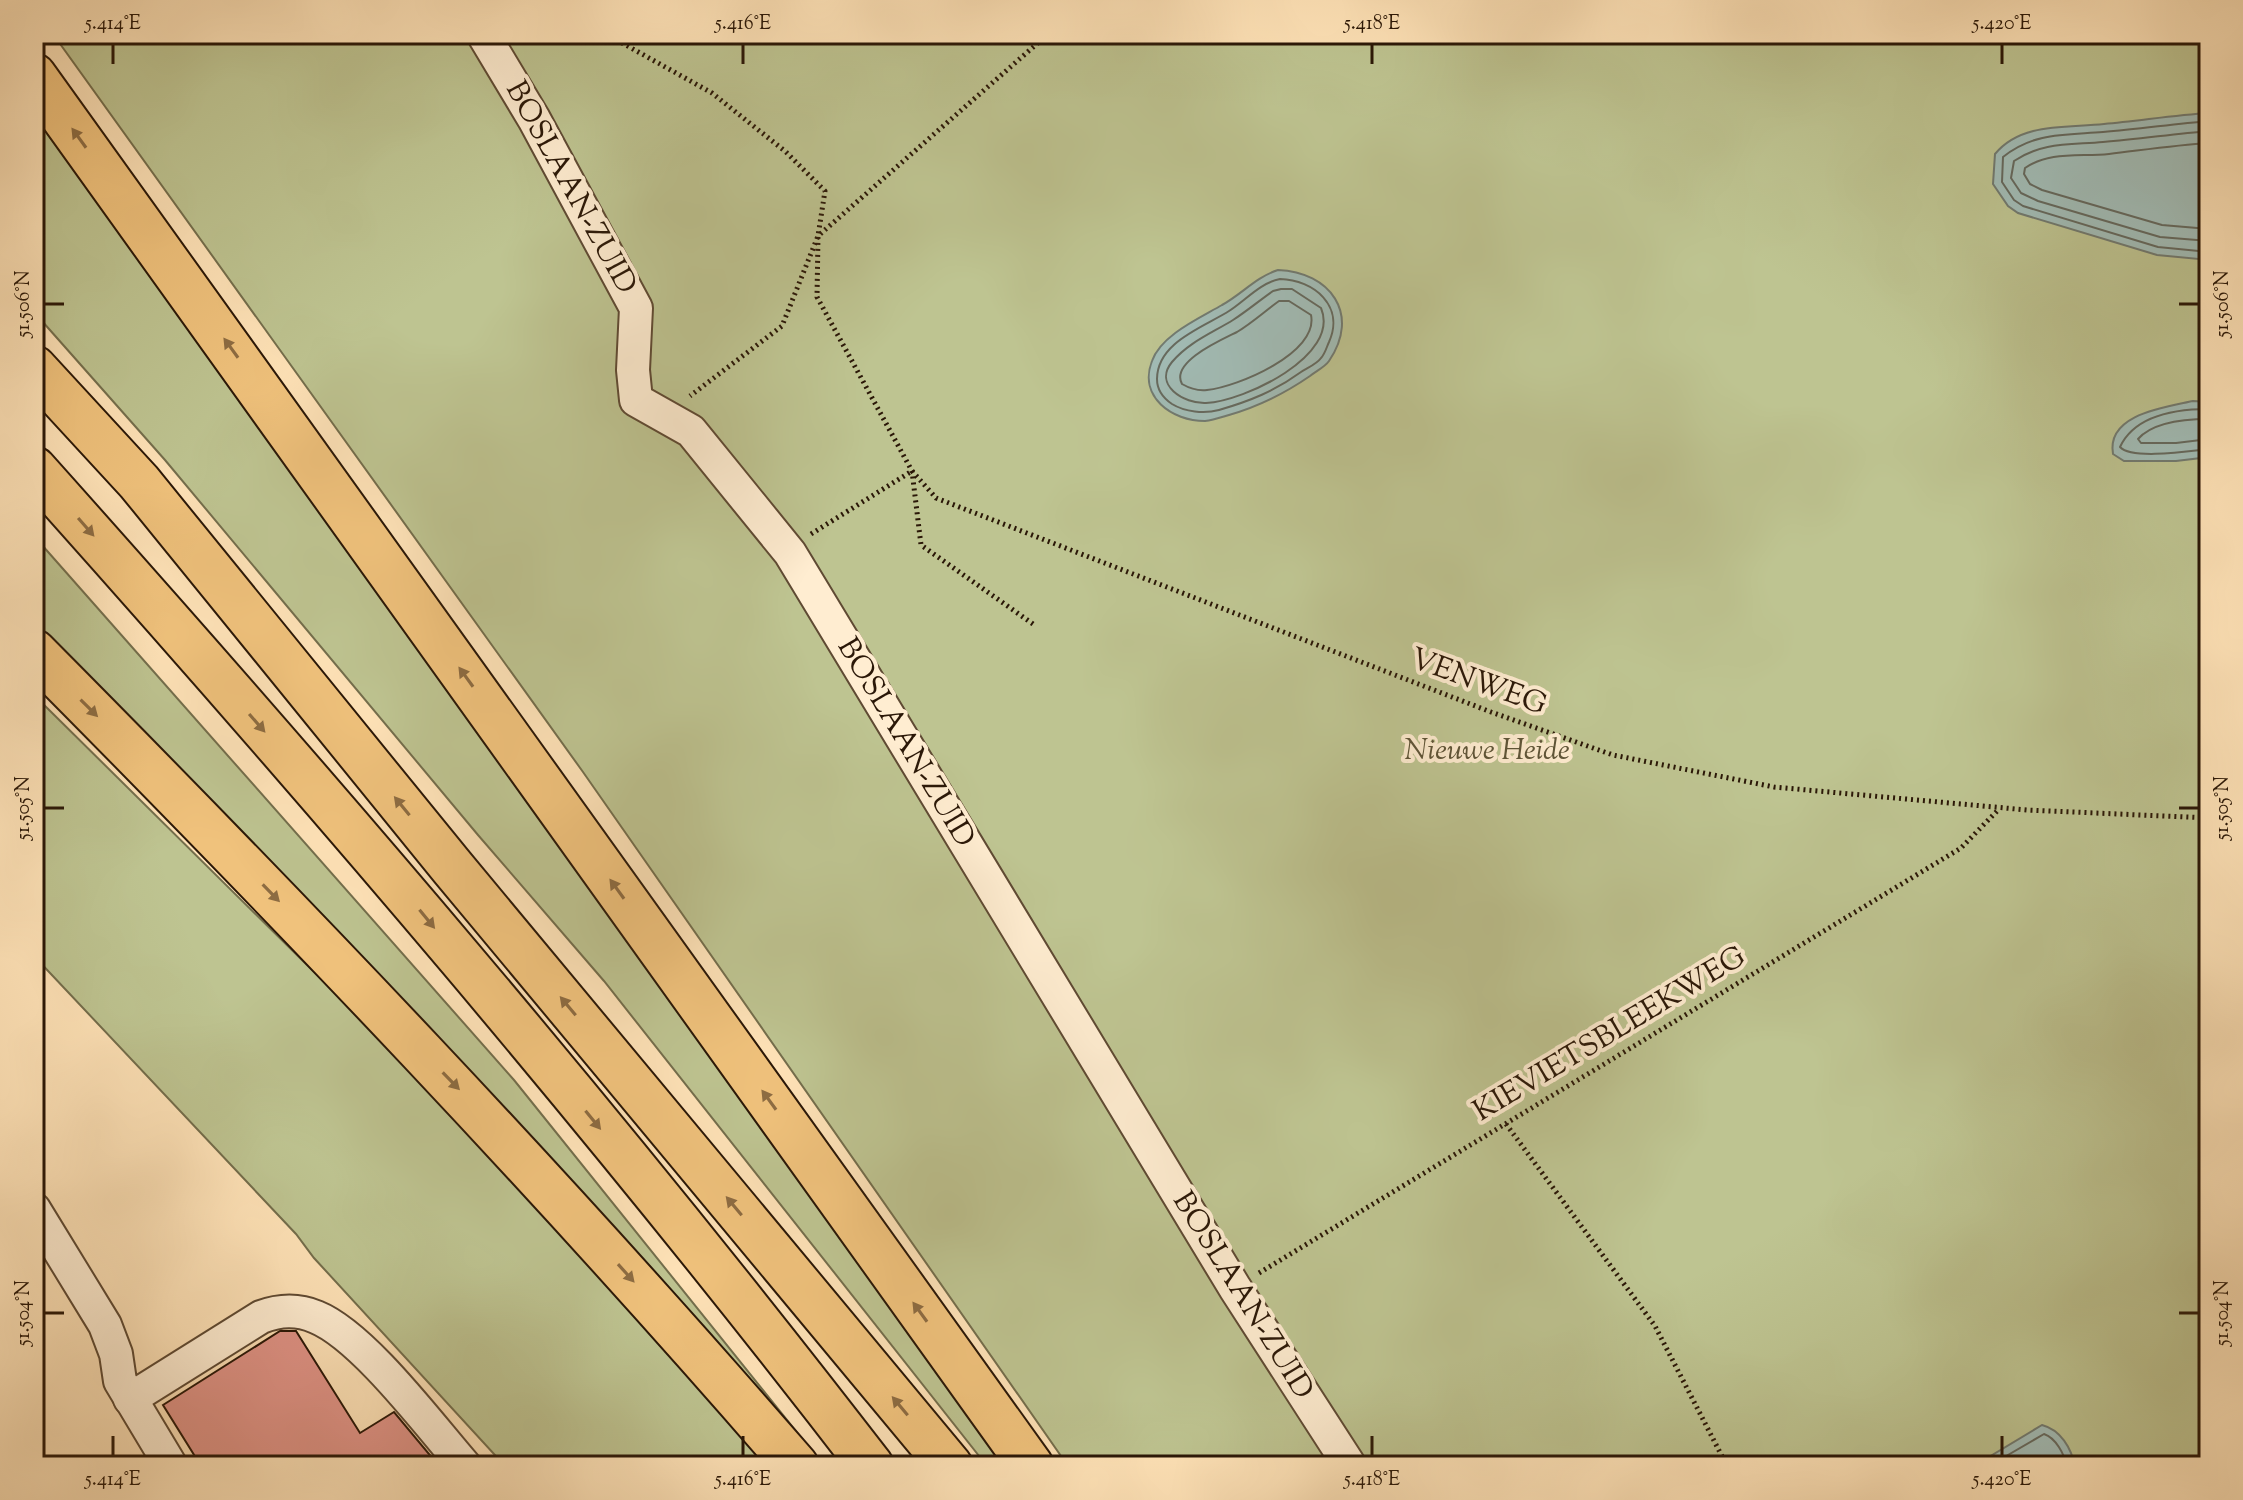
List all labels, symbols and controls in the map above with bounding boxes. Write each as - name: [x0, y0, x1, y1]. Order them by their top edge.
- text: 5.414°E: [84, 10, 141, 39]
- text: 5.416°E: [714, 10, 771, 39]
- text: 5.418°E: [1343, 10, 1400, 39]
- text: 5.420°E: [1972, 10, 2031, 39]
- street label: BOSLAAN-ZUID: [494, 74, 646, 302]
- one-way arrow: [71, 127, 87, 148]
- text: 51.506°N: [10, 270, 39, 339]
- text: 51.506°N: [2209, 270, 2238, 339]
- one-way arrow: [223, 338, 239, 359]
- one-way arrow: [77, 517, 94, 537]
- street label: BOSLAAN-ZUID: [825, 630, 985, 856]
- street label: VENWEG: [1404, 638, 1552, 728]
- one-way arrow: [459, 667, 474, 688]
- one-way arrow: [79, 698, 98, 717]
- one-way arrow: [248, 713, 265, 733]
- park label: Nieuwe Heide: [1404, 730, 1570, 773]
- text: 51.505°N: [10, 776, 39, 841]
- text: 51.505°N: [2209, 776, 2238, 841]
- one-way arrow: [394, 796, 411, 816]
- one-way arrow: [610, 879, 626, 899]
- one-way arrow: [261, 883, 280, 902]
- one-way arrow: [418, 909, 435, 929]
- street label: KIEVIETSBLEEKWEG: [1466, 936, 1754, 1134]
- one-way arrow: [560, 996, 577, 1016]
- one-way arrow: [441, 1071, 459, 1090]
- one-way arrow: [762, 1090, 777, 1111]
- one-way arrow: [584, 1110, 600, 1130]
- street label: BOSLAAN-ZUID: [1161, 1184, 1323, 1408]
- one-way arrow: [726, 1196, 743, 1216]
- one-way arrow: [616, 1264, 634, 1283]
- text: 51.504°N: [10, 1280, 39, 1347]
- text: 51.504°N: [2209, 1280, 2238, 1347]
- one-way arrow: [913, 1301, 928, 1322]
- one-way arrow: [892, 1396, 909, 1416]
- text: 5.414°E: [84, 1466, 141, 1495]
- text: 5.416°E: [714, 1466, 771, 1495]
- text: 5.418°E: [1343, 1466, 1400, 1495]
- text: 5.420°E: [1972, 1466, 2031, 1495]

